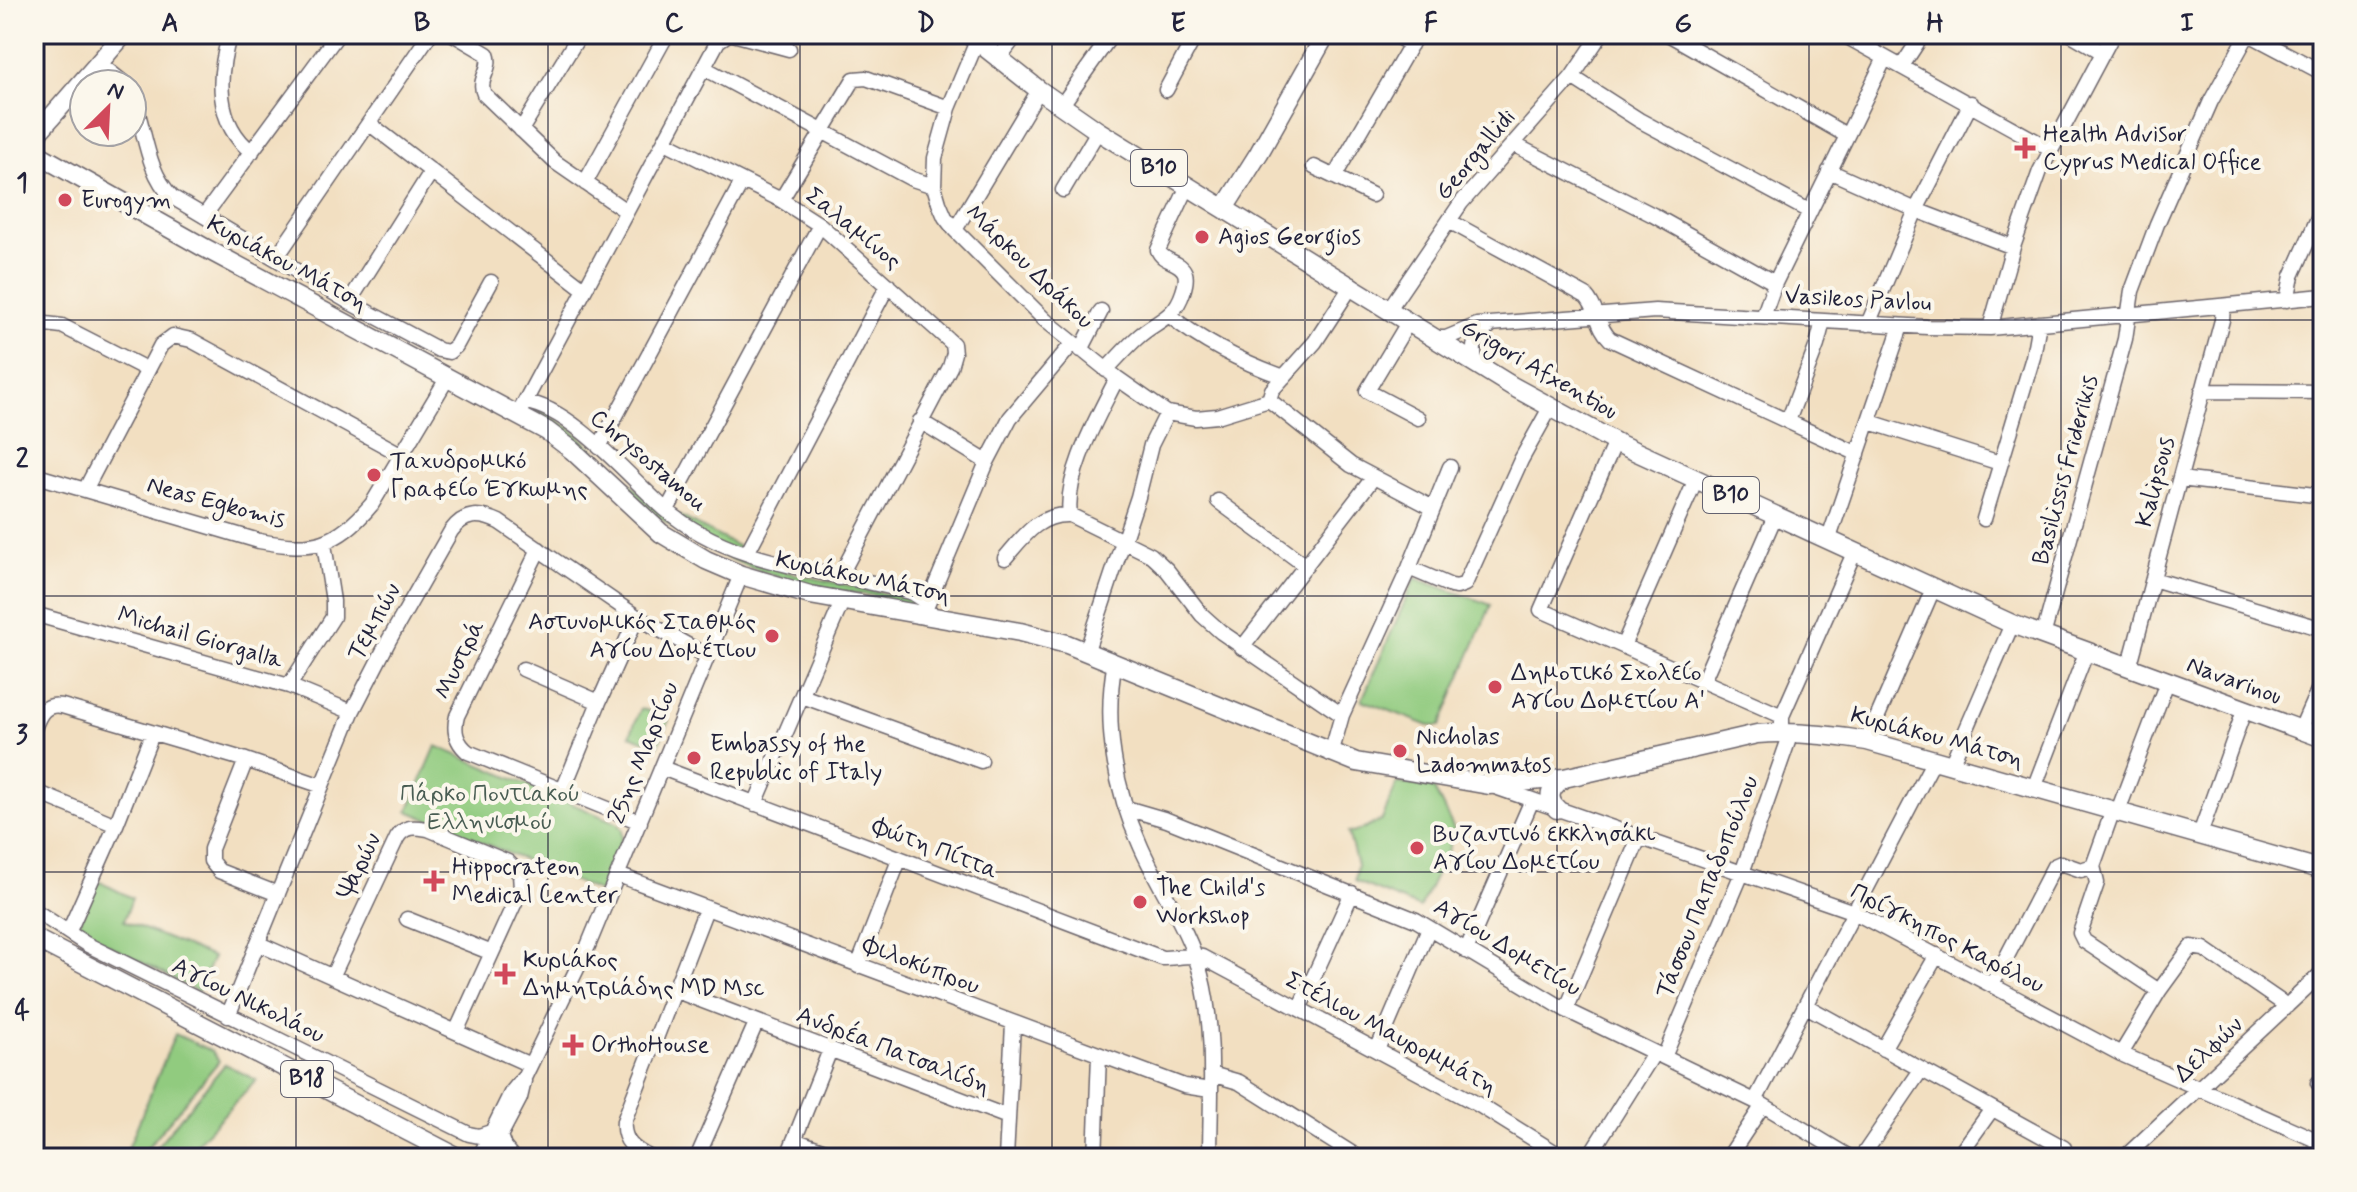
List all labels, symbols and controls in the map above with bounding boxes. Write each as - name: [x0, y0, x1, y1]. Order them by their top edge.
- text: A: [161, 7, 179, 41]
- text: B: [414, 7, 430, 41]
- text: C: [665, 7, 684, 41]
- text: D: [917, 7, 935, 41]
- text: E: [1170, 7, 1186, 41]
- text: F: [1424, 7, 1438, 41]
- text: G: [1674, 7, 1692, 41]
- text: H: [1927, 7, 1944, 41]
- text: I: [2180, 7, 2194, 41]
- north arrow: [68, 68, 148, 148]
- text: N: [103, 76, 128, 107]
- street label: Georgallidi: [1429, 103, 1525, 208]
- place label: Health Advisor Cyprus Medical Office: [2043, 119, 2262, 178]
- marker: Health Advisor Cyprus Medical Office: [2014, 137, 2036, 159]
- road number: B10: [1131, 150, 1187, 186]
- text: 1: [16, 167, 28, 201]
- street label: Σαλαμίνος: [799, 181, 907, 277]
- place label: Eurogym: [81, 185, 171, 216]
- marker: Eurogym: [56, 191, 74, 209]
- street label: Μάρκου Δράκου: [958, 198, 1100, 336]
- street label: Κυριάκου Μάτση: [201, 209, 373, 319]
- place label: Agios Georgios: [1218, 222, 1361, 256]
- marker: Agios Georgios: [1193, 228, 1211, 246]
- street label: Vasileos Pavlou: [1784, 281, 1932, 319]
- street label: Grigori Afxentiou: [1454, 312, 1623, 429]
- street label: Basilissis Friderikis: [2026, 372, 2106, 568]
- street label: Chrysostamou: [583, 403, 713, 519]
- street label: Kalipsous: [2129, 433, 2183, 531]
- text: 2: [16, 443, 29, 477]
- place label: Ταχυδρομικό Γραφείο Έγκωμης: [390, 446, 588, 505]
- marker: Ταχυδρομικό Γραφείο Έγκωμης: [365, 466, 383, 484]
- street label: Neas Egkomis: [143, 470, 289, 538]
- road number: B10: [1703, 477, 1759, 513]
- street label: Κυριάκου Μάτση: [773, 544, 953, 612]
- street label: Τεμπών: [341, 578, 409, 666]
- street label: Michail Giorgalla: [114, 600, 287, 677]
- place label: Αστυνομικός Σταθμός Αγίου Δομέτιου: [528, 607, 756, 666]
- street label: Μυστρά: [428, 615, 492, 705]
- marker: Αστυνομικός Σταθμός Αγίου Δομέτιου: [763, 627, 781, 645]
- street label: Navarinou: [2182, 649, 2286, 713]
- place label: Δημοτικό Σχολείο Αγίου Δομετίου Αʹ: [1511, 658, 1705, 717]
- street label: 25ης Μαρτίου: [601, 677, 687, 829]
- marker: Δημοτικό Σχολείο Αγίου Δομετίου Αʹ: [1486, 678, 1504, 696]
- street label: Κυριάκου Μάτση: [1847, 700, 2027, 776]
- text: 3: [16, 719, 28, 753]
- place label: Nicholas Ladommatos: [1416, 722, 1551, 781]
- place label: Embassy of the Republic of Italy: [710, 729, 882, 788]
- marker: Nicholas Ladommatos: [1391, 742, 1409, 760]
- marker: Embassy of the Republic of Italy: [685, 749, 703, 767]
- street label: Τάσσου Παπαδοπούλου: [1649, 771, 1767, 1003]
- park label: Πάρκο Ποντιακού Ελληνισμού: [400, 779, 580, 838]
- street label: Φώτη Πίττα: [867, 810, 1002, 887]
- place label: Βυζαντινό εκκλησάκι Αγίου Δομετίου: [1433, 819, 1656, 878]
- street label: Ψαρών: [330, 828, 389, 905]
- marker: Βυζαντινό εκκλησάκι Αγίου Δομετίου: [1408, 839, 1426, 857]
- place label: Hippocrateon Medical Center: [452, 852, 618, 911]
- marker: Hippocrateon Medical Center: [423, 870, 445, 892]
- place label: The Child's Workshop: [1156, 873, 1266, 932]
- street label: Πρίγκηπος Καρόλου: [1845, 877, 2049, 1001]
- street label: Αγίου Δομετίου: [1428, 892, 1587, 1004]
- marker: The Child's Workshop: [1131, 893, 1149, 911]
- street label: Φιλοκύπρου: [857, 929, 984, 1002]
- place label: Κυριάκος Δημητριάδης MD Msc: [523, 945, 765, 1004]
- street label: Αγίου Νικολάου: [167, 951, 330, 1051]
- marker: Κυριάκος Δημητριάδης MD Msc: [494, 963, 516, 985]
- street label: Στέλιου Μαυρομμάτη: [1280, 964, 1503, 1103]
- text: 4: [14, 995, 30, 1029]
- street label: Ανδρέα Πατσαλίδη: [792, 999, 995, 1102]
- street label: Δελφών: [2168, 1010, 2250, 1090]
- place label: OrthoHouse: [591, 1030, 710, 1061]
- marker: OrthoHouse: [562, 1034, 584, 1056]
- road number: B18: [281, 1061, 333, 1097]

